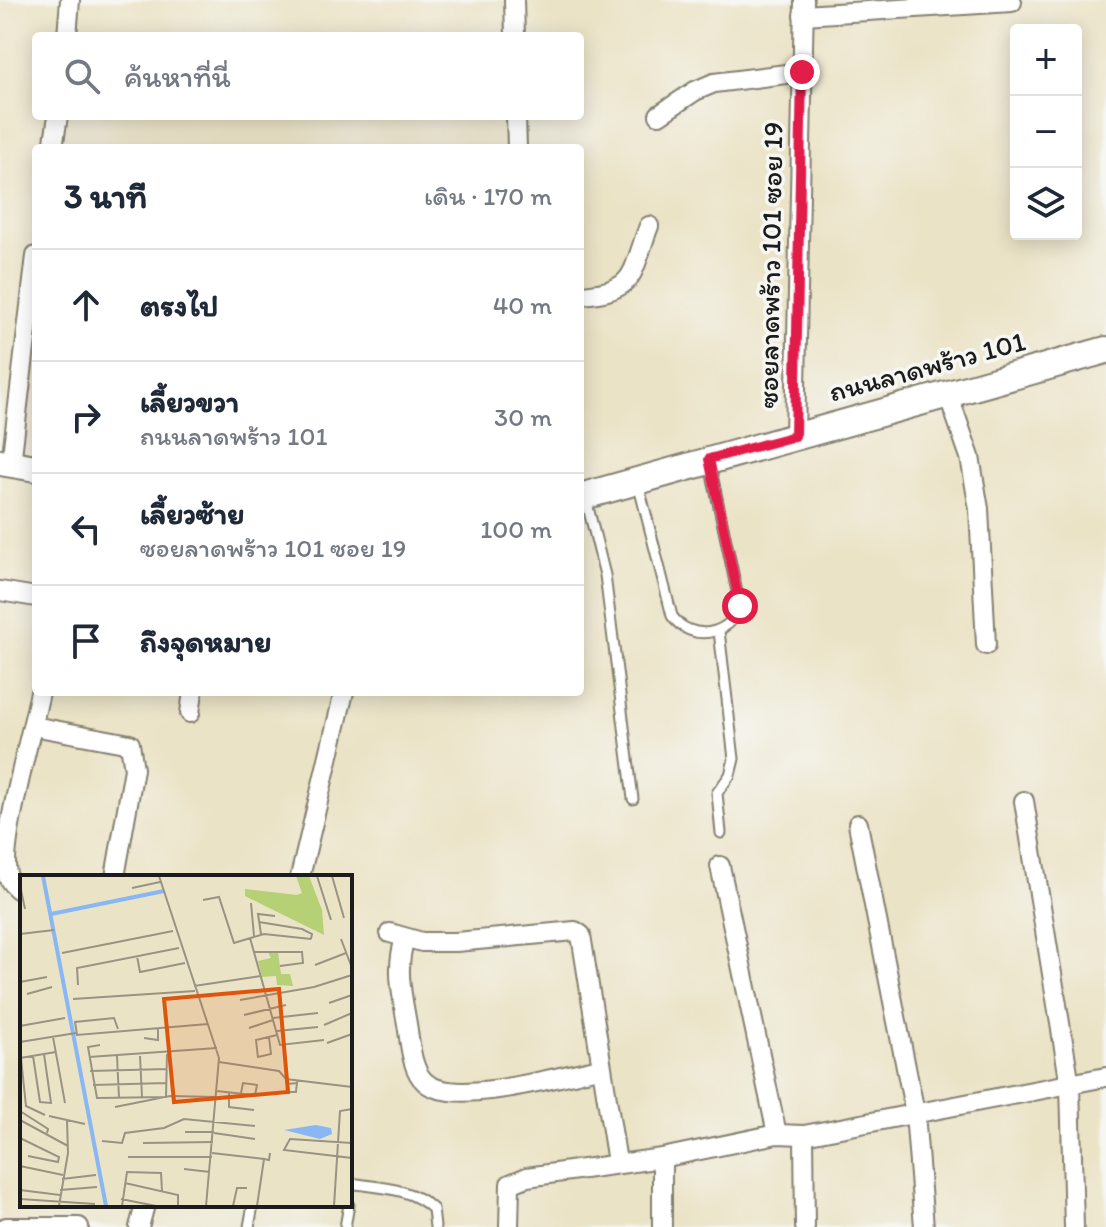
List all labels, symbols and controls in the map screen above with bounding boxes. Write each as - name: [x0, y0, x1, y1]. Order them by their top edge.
- map controls: [1010, 24, 1082, 240]
- button: +: [1010, 24, 1082, 96]
- search box: [32, 32, 584, 120]
- icon: search: [60, 54, 104, 98]
- route end: [784, 54, 820, 90]
- text: ค้นหาที่นี่: [124, 58, 231, 95]
- button: −: [1010, 96, 1082, 168]
- street label: ซอยลาดพร้าว 101 ซอย 19: [751, 121, 789, 409]
- button: layers: [1010, 168, 1082, 240]
- text: 3 นาที: [64, 176, 147, 217]
- text: เดิน · 170 m: [424, 180, 552, 212]
- icon: ahead: [64, 283, 108, 327]
- text: ตรงไป: [140, 287, 218, 324]
- text: 40 m: [493, 289, 552, 321]
- street label: ถนนลาดพร้าว 101: [825, 323, 1029, 409]
- text: เลี้ยวขวา: [140, 383, 239, 420]
- icon: right: [64, 395, 108, 439]
- text: 30 m: [494, 401, 552, 433]
- text: ถนนลาดพร้าว 101: [140, 420, 327, 452]
- text: เลี้ยวซ้าย: [140, 495, 244, 532]
- icon: left: [64, 507, 108, 551]
- text: 100 m: [480, 513, 552, 545]
- text: ซอยลาดพร้าว 101 ซอย 19: [140, 532, 406, 564]
- route start: [722, 588, 758, 624]
- icon: arrive: [64, 619, 108, 663]
- text: ถึงจุดหมาย: [140, 623, 271, 660]
- inset map: [20, 875, 352, 1207]

